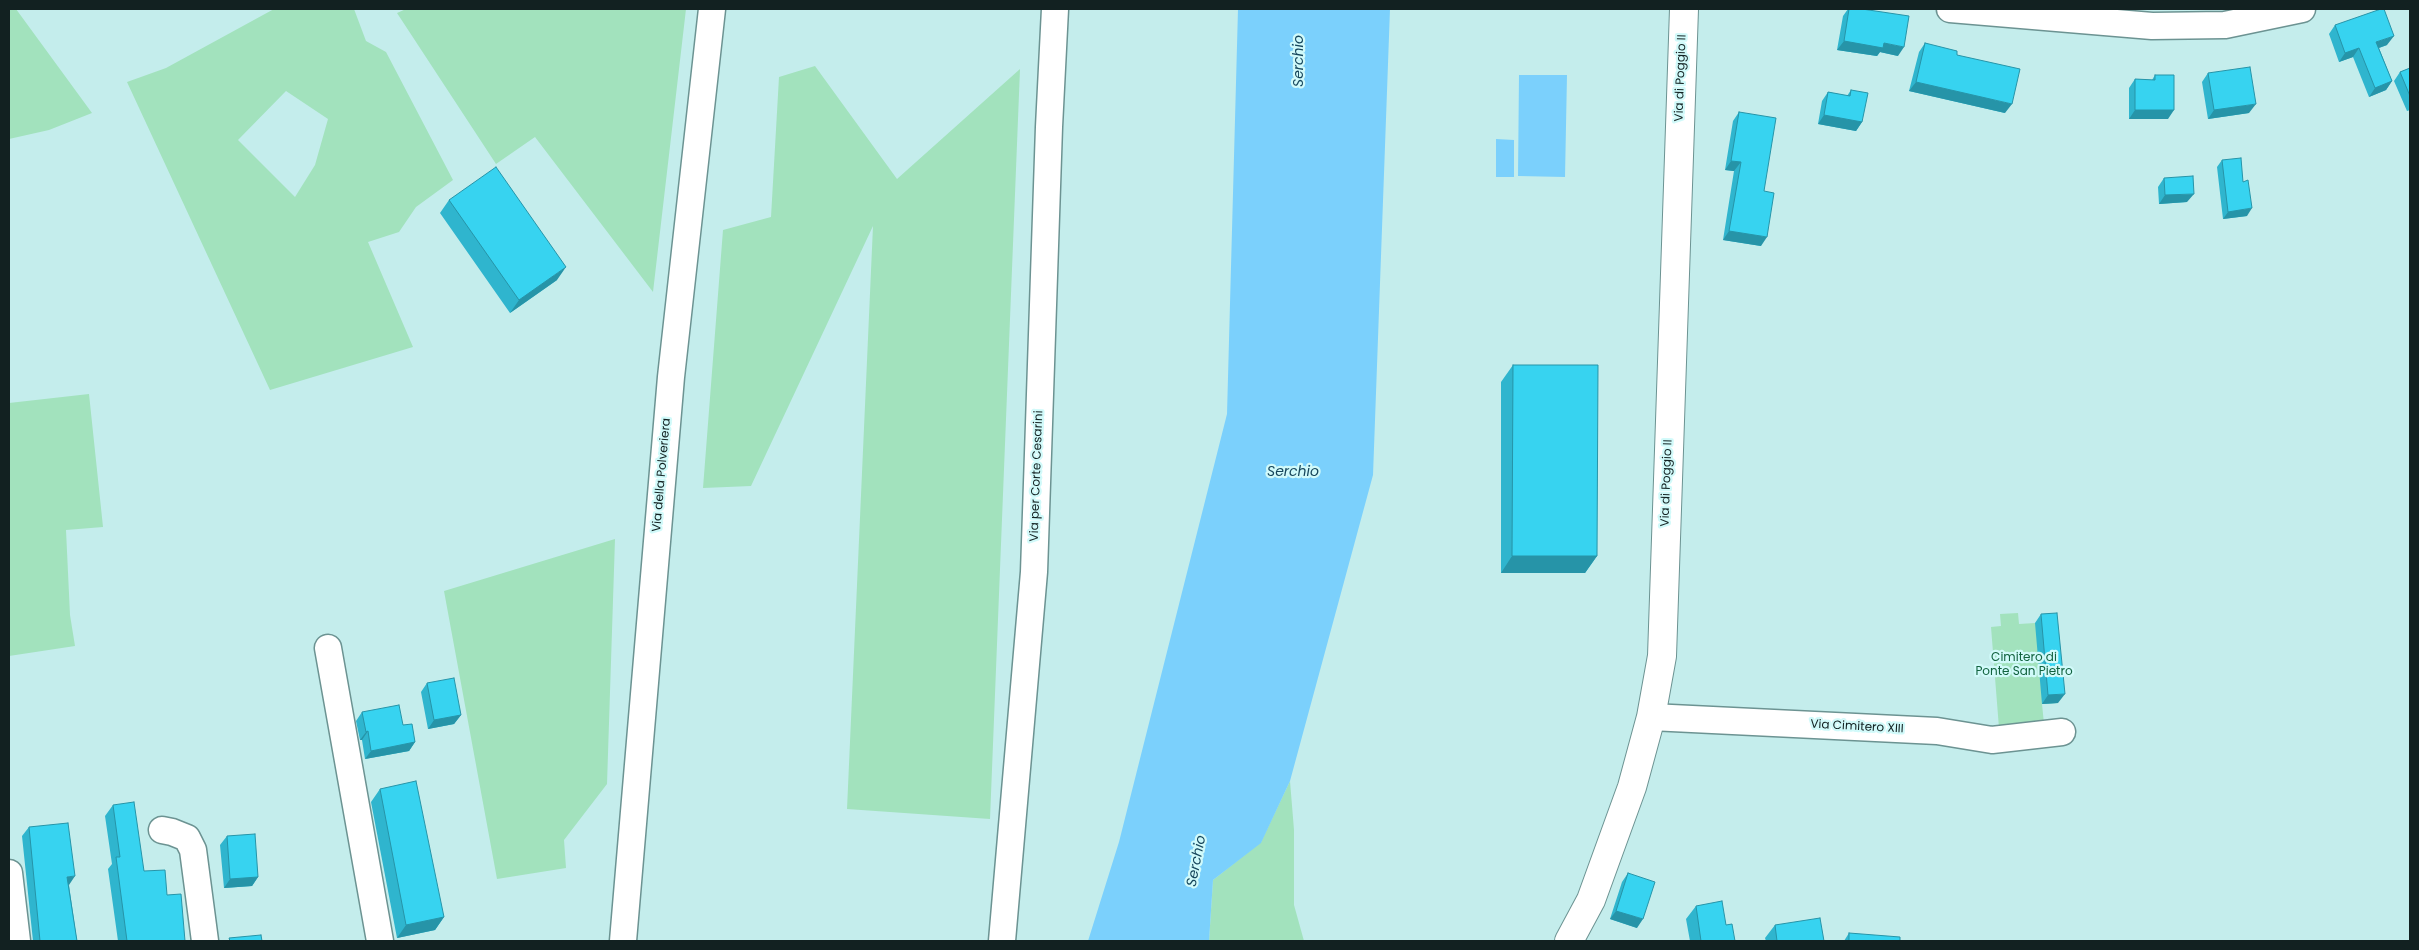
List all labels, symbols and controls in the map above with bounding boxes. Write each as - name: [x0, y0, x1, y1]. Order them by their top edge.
- street label: Via di Poggio II: [1672, 34, 1690, 122]
- water label: Serchio: [1291, 35, 1307, 87]
- street label: Via per Corte Cesarini: [1028, 410, 1046, 542]
- street label: Via della Polveriera: [650, 417, 674, 533]
- street label: Via di Poggio II: [1658, 439, 1676, 527]
- water label: Serchio: [1267, 464, 1319, 480]
- park label: Cimitero di Ponte San Pietro: [1975, 651, 2073, 679]
- street label: Via Cimitero XIII: [1810, 717, 1904, 737]
- water label: Serchio: [1184, 834, 1210, 888]

